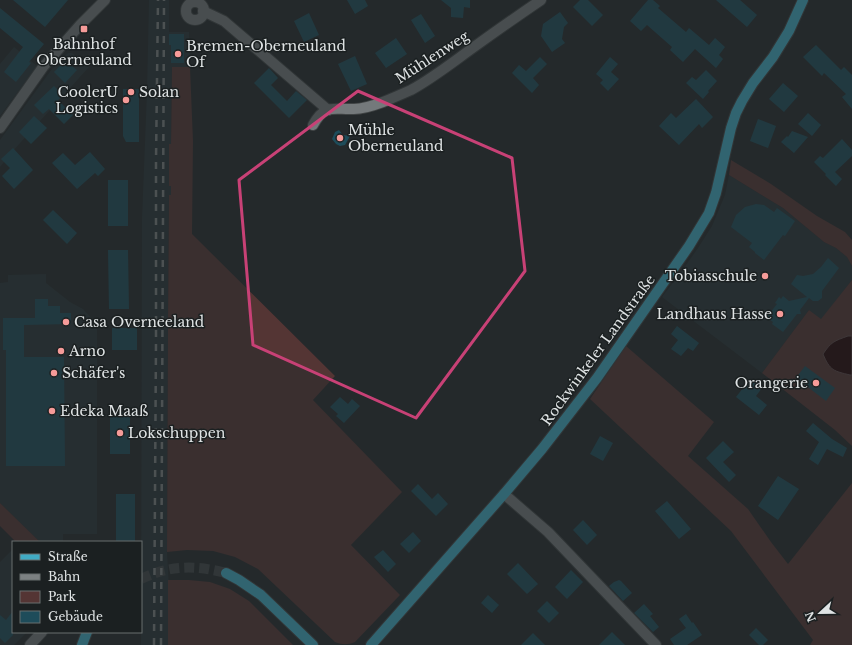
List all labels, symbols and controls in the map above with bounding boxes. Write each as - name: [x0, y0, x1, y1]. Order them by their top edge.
- marker: Bahnhof Oberneuland: [79, 24, 89, 34]
- street label: Mühlenweg: [392, 26, 473, 87]
- place label: Bahnhof Oberneuland: [36, 35, 132, 69]
- place label: Bremen-Oberneuland Of: [186, 37, 347, 71]
- marker: Bremen-Oberneuland Of: [173, 49, 183, 59]
- place label: CoolerU Logistics: [55, 83, 118, 117]
- place label: Solan: [139, 83, 179, 101]
- marker: Solan: [126, 87, 136, 97]
- marker: CoolerU Logistics: [121, 95, 131, 105]
- place label: Mühle Oberneuland: [348, 121, 444, 155]
- marker: Mühle Oberneuland: [335, 133, 345, 143]
- place label: Tobiasschule: [665, 267, 757, 285]
- street label: Rockwinkeler Landstraße: [537, 271, 659, 429]
- marker: Tobiasschule: [760, 271, 770, 281]
- place label: Landhaus Hasse: [656, 305, 772, 323]
- marker: Landhaus Hasse: [775, 309, 785, 319]
- place label: Casa Overneeland: [74, 313, 205, 331]
- marker: Casa Overneeland: [61, 317, 71, 327]
- place label: Arno: [68, 342, 105, 360]
- marker: Arno: [56, 346, 66, 356]
- place label: Schäfer's: [62, 364, 125, 382]
- marker: Schäfer's: [49, 368, 59, 378]
- place label: Orangerie: [735, 374, 808, 392]
- marker: Orangerie: [811, 378, 821, 388]
- place label: Edeka Maaß: [60, 402, 149, 420]
- marker: Edeka Maaß: [47, 406, 57, 416]
- place label: Lokschuppen: [128, 424, 226, 442]
- marker: Lokschuppen: [115, 428, 125, 438]
- legend: [12, 541, 142, 633]
- text: Straße: [48, 549, 88, 564]
- text: Bahn: [48, 569, 80, 584]
- text: Park: [48, 589, 76, 604]
- north arrow: [800, 593, 840, 633]
- text: Gebäude: [48, 609, 103, 624]
- text: N: [802, 609, 819, 624]

